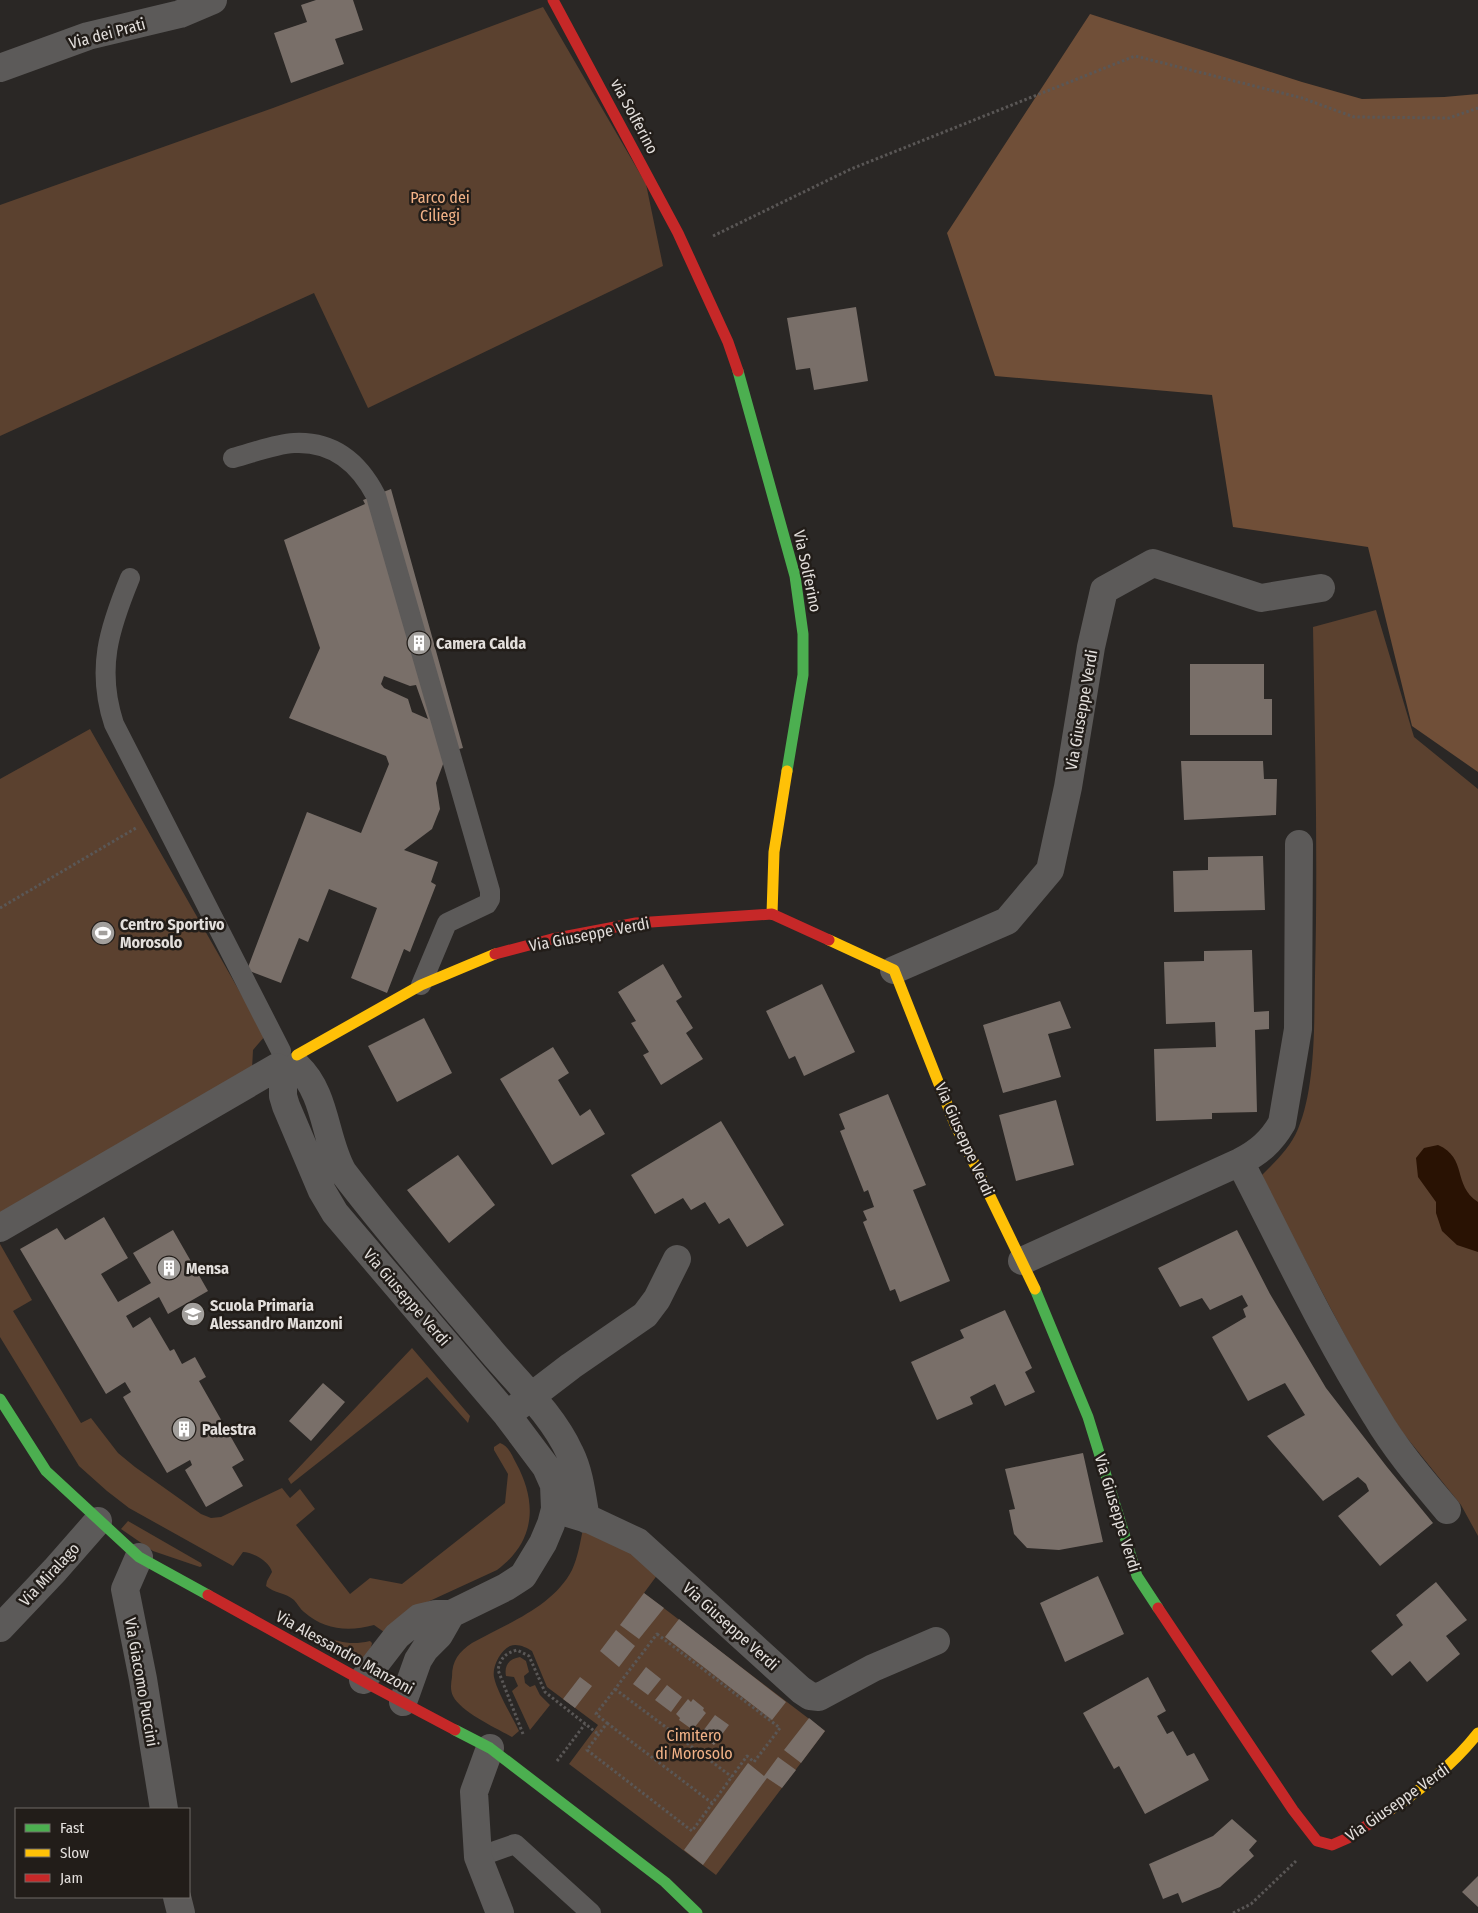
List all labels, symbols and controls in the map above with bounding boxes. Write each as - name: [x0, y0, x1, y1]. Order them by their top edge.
- street label: Via dei Prati: [67, 14, 147, 53]
- street label: via Solferino: [607, 75, 662, 157]
- park label: Parco dei Ciliegi: [410, 188, 470, 225]
- street label: Via Solferino: [790, 528, 825, 614]
- building icon: Camera Calda: [406, 630, 432, 656]
- place label: Camera Calda: [436, 634, 526, 653]
- street label: Via Giuseppe Verdi: [1062, 648, 1101, 772]
- street label: Via Giuseppe Verdi: [527, 914, 651, 955]
- place label: Centro Sportivo Morosolo: [120, 915, 225, 952]
- sports icon: Centro Sportivo Morosolo: [90, 920, 116, 946]
- street label: Via Giuseppe Verdi: [931, 1080, 998, 1199]
- street label: Via Giuseppe Verdi: [359, 1245, 454, 1350]
- building icon: Mensa: [156, 1255, 182, 1281]
- place label: Mensa: [186, 1259, 229, 1278]
- place label: Scuola Primaria Alessandro Manzoni: [209, 1296, 343, 1333]
- school or university icon: Scuola Primaria Alessandro Manzoni: [180, 1301, 206, 1327]
- building icon: Palestra: [171, 1416, 197, 1442]
- place label: Palestra: [202, 1420, 256, 1439]
- street label: Via Giuseppe Verdi: [1091, 1452, 1144, 1574]
- street label: Via Miralago: [15, 1539, 83, 1610]
- street label: Via Giuseppe Verdi: [679, 1578, 782, 1674]
- street label: Via Alessandro Manzoni: [273, 1607, 417, 1698]
- street label: Via Giacomo Puccini: [121, 1616, 162, 1748]
- park label: Cimitero di Morosolo: [655, 1726, 733, 1763]
- street label: Via Giuseppe Verdi: [1342, 1760, 1453, 1845]
- legend: [15, 1808, 190, 1898]
- text: Fast: [60, 1819, 84, 1837]
- text: Slow: [60, 1844, 89, 1862]
- text: Jam: [60, 1869, 83, 1887]

